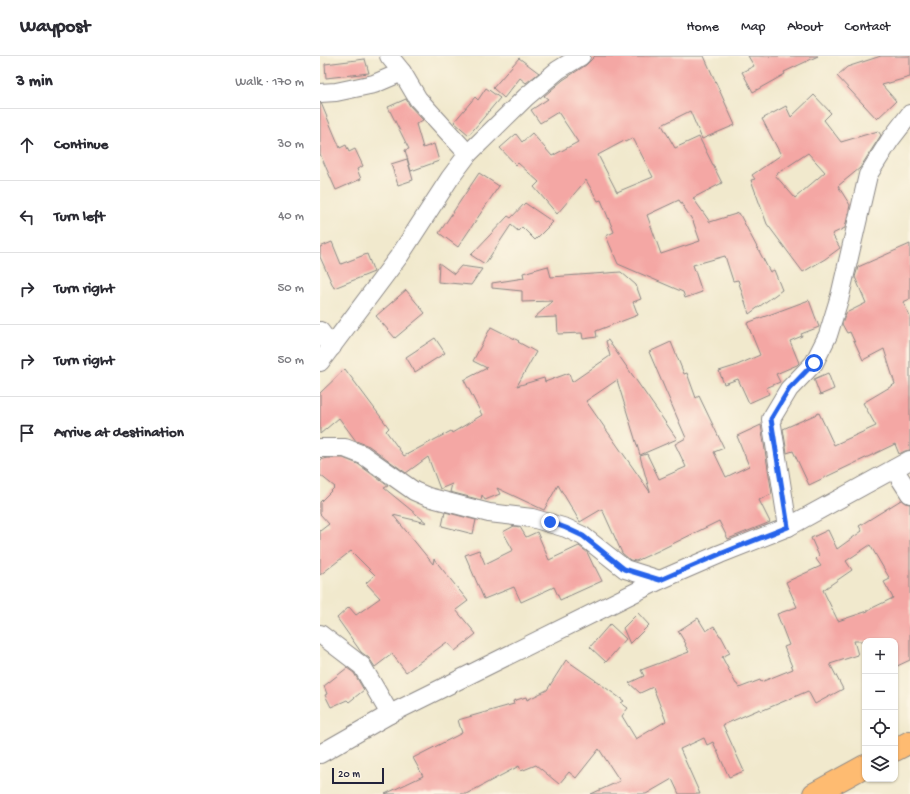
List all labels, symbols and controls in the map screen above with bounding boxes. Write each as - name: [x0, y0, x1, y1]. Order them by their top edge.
- text: Waypost: [20, 16, 90, 39]
- text: Home: [687, 19, 719, 36]
- text: Map: [741, 19, 765, 36]
- text: About: [787, 19, 823, 36]
- text: Contact: [845, 19, 890, 36]
- text: 3 min: [16, 72, 53, 92]
- text: Walk · 170 m: [235, 75, 304, 90]
- icon: ahead: [16, 134, 38, 156]
- text: Continue: [54, 136, 108, 154]
- text: 30 m: [278, 137, 304, 152]
- icon: left: [16, 206, 38, 228]
- text: Turn left: [54, 208, 105, 226]
- text: 40 m: [278, 209, 304, 224]
- icon: right: [16, 278, 38, 300]
- text: Turn right: [54, 280, 114, 298]
- text: 50 m: [277, 281, 304, 296]
- icon: right: [16, 350, 38, 372]
- text: Turn right: [54, 352, 114, 370]
- text: 50 m: [277, 353, 304, 368]
- route start: [805, 354, 823, 372]
- icon: arrive: [16, 422, 38, 444]
- text: Arrive at destination: [54, 424, 184, 442]
- route end: [541, 513, 559, 531]
- map controls: [862, 638, 898, 782]
- button: +: [862, 638, 898, 674]
- button: −: [862, 674, 898, 710]
- button: locate: [862, 710, 898, 746]
- button: layers: [862, 746, 898, 782]
- scale bar: [332, 766, 384, 785]
- text: 20 m: [338, 769, 360, 781]

